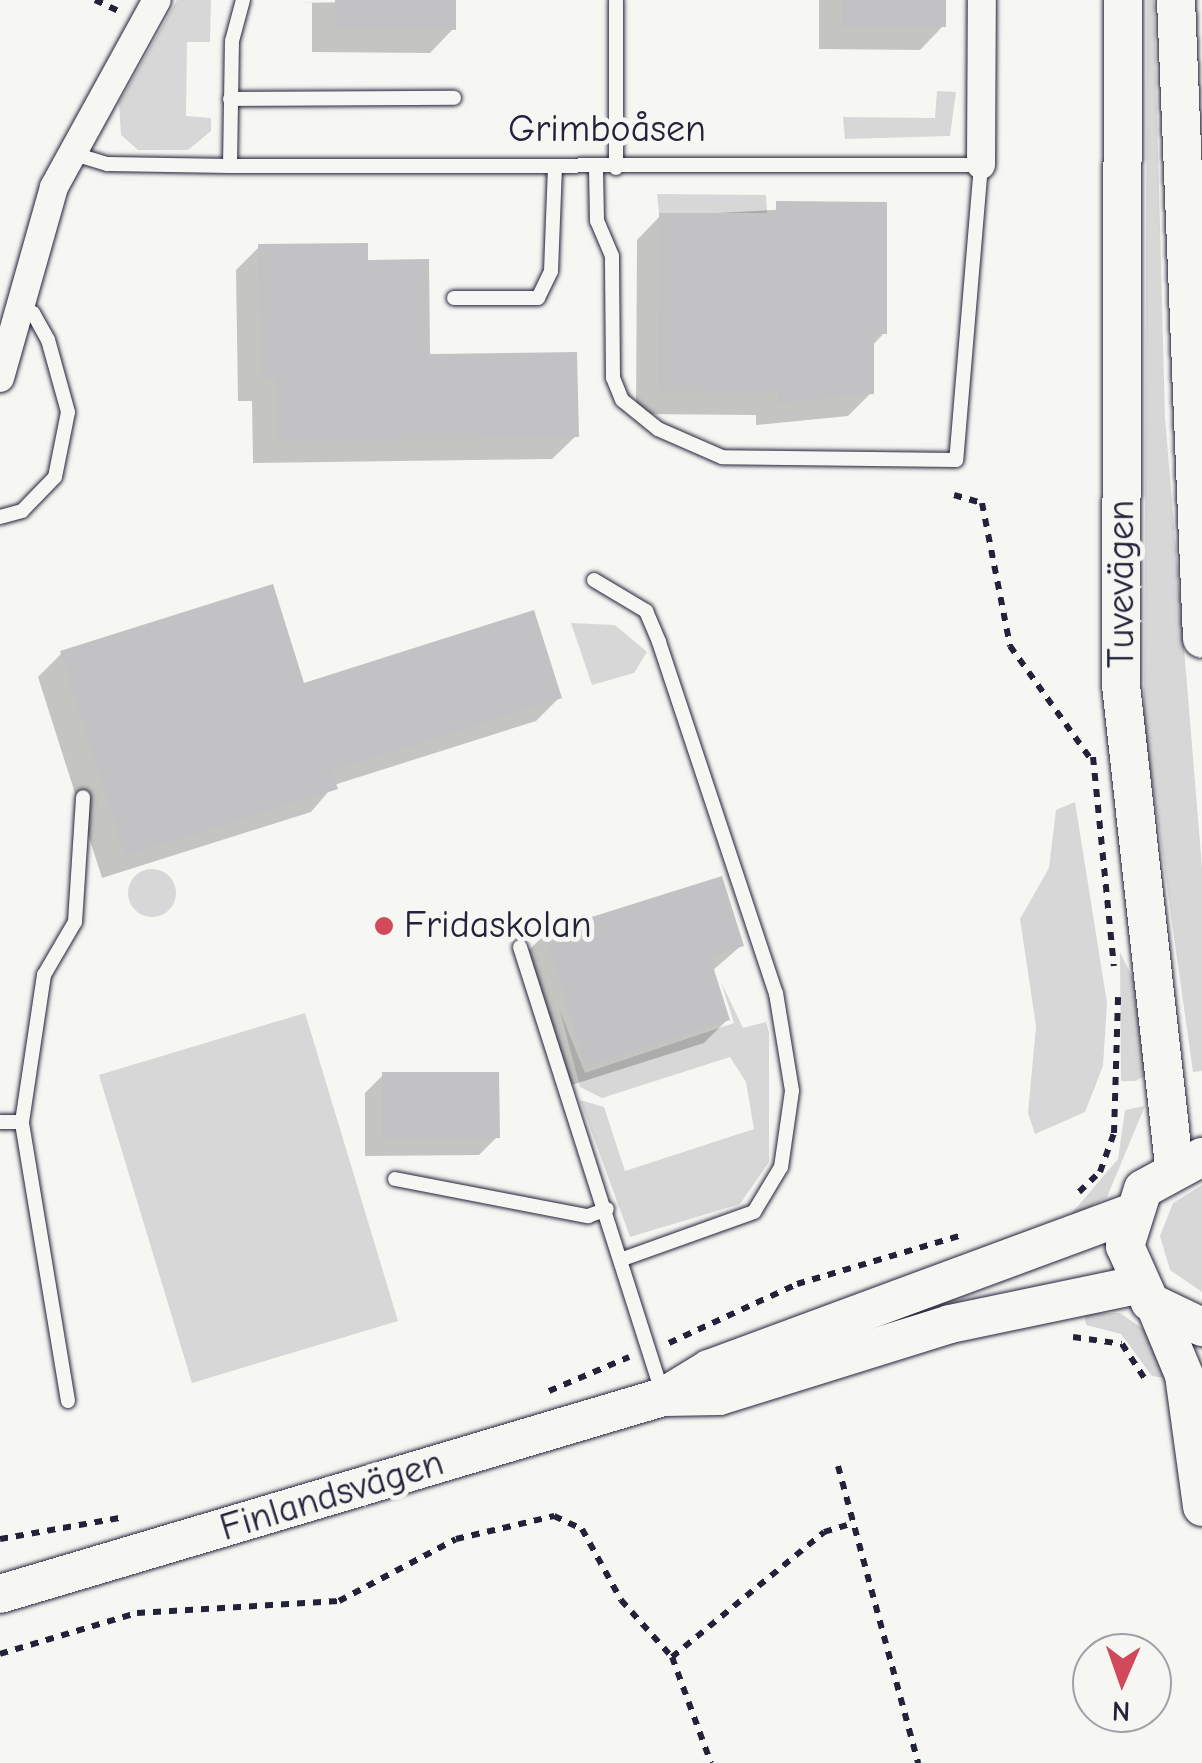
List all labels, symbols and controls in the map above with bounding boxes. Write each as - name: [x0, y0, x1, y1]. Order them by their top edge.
- street label: Grimboåsen: [508, 107, 706, 153]
- street label: Tuvevägen: [1099, 500, 1145, 668]
- place label: Fridaskolan: [404, 903, 592, 949]
- marker: Fridaskolan: [373, 915, 395, 937]
- street label: Finlandsvägen: [215, 1440, 449, 1552]
- north arrow: [1072, 1633, 1172, 1733]
- text: N: [1111, 1695, 1131, 1727]

